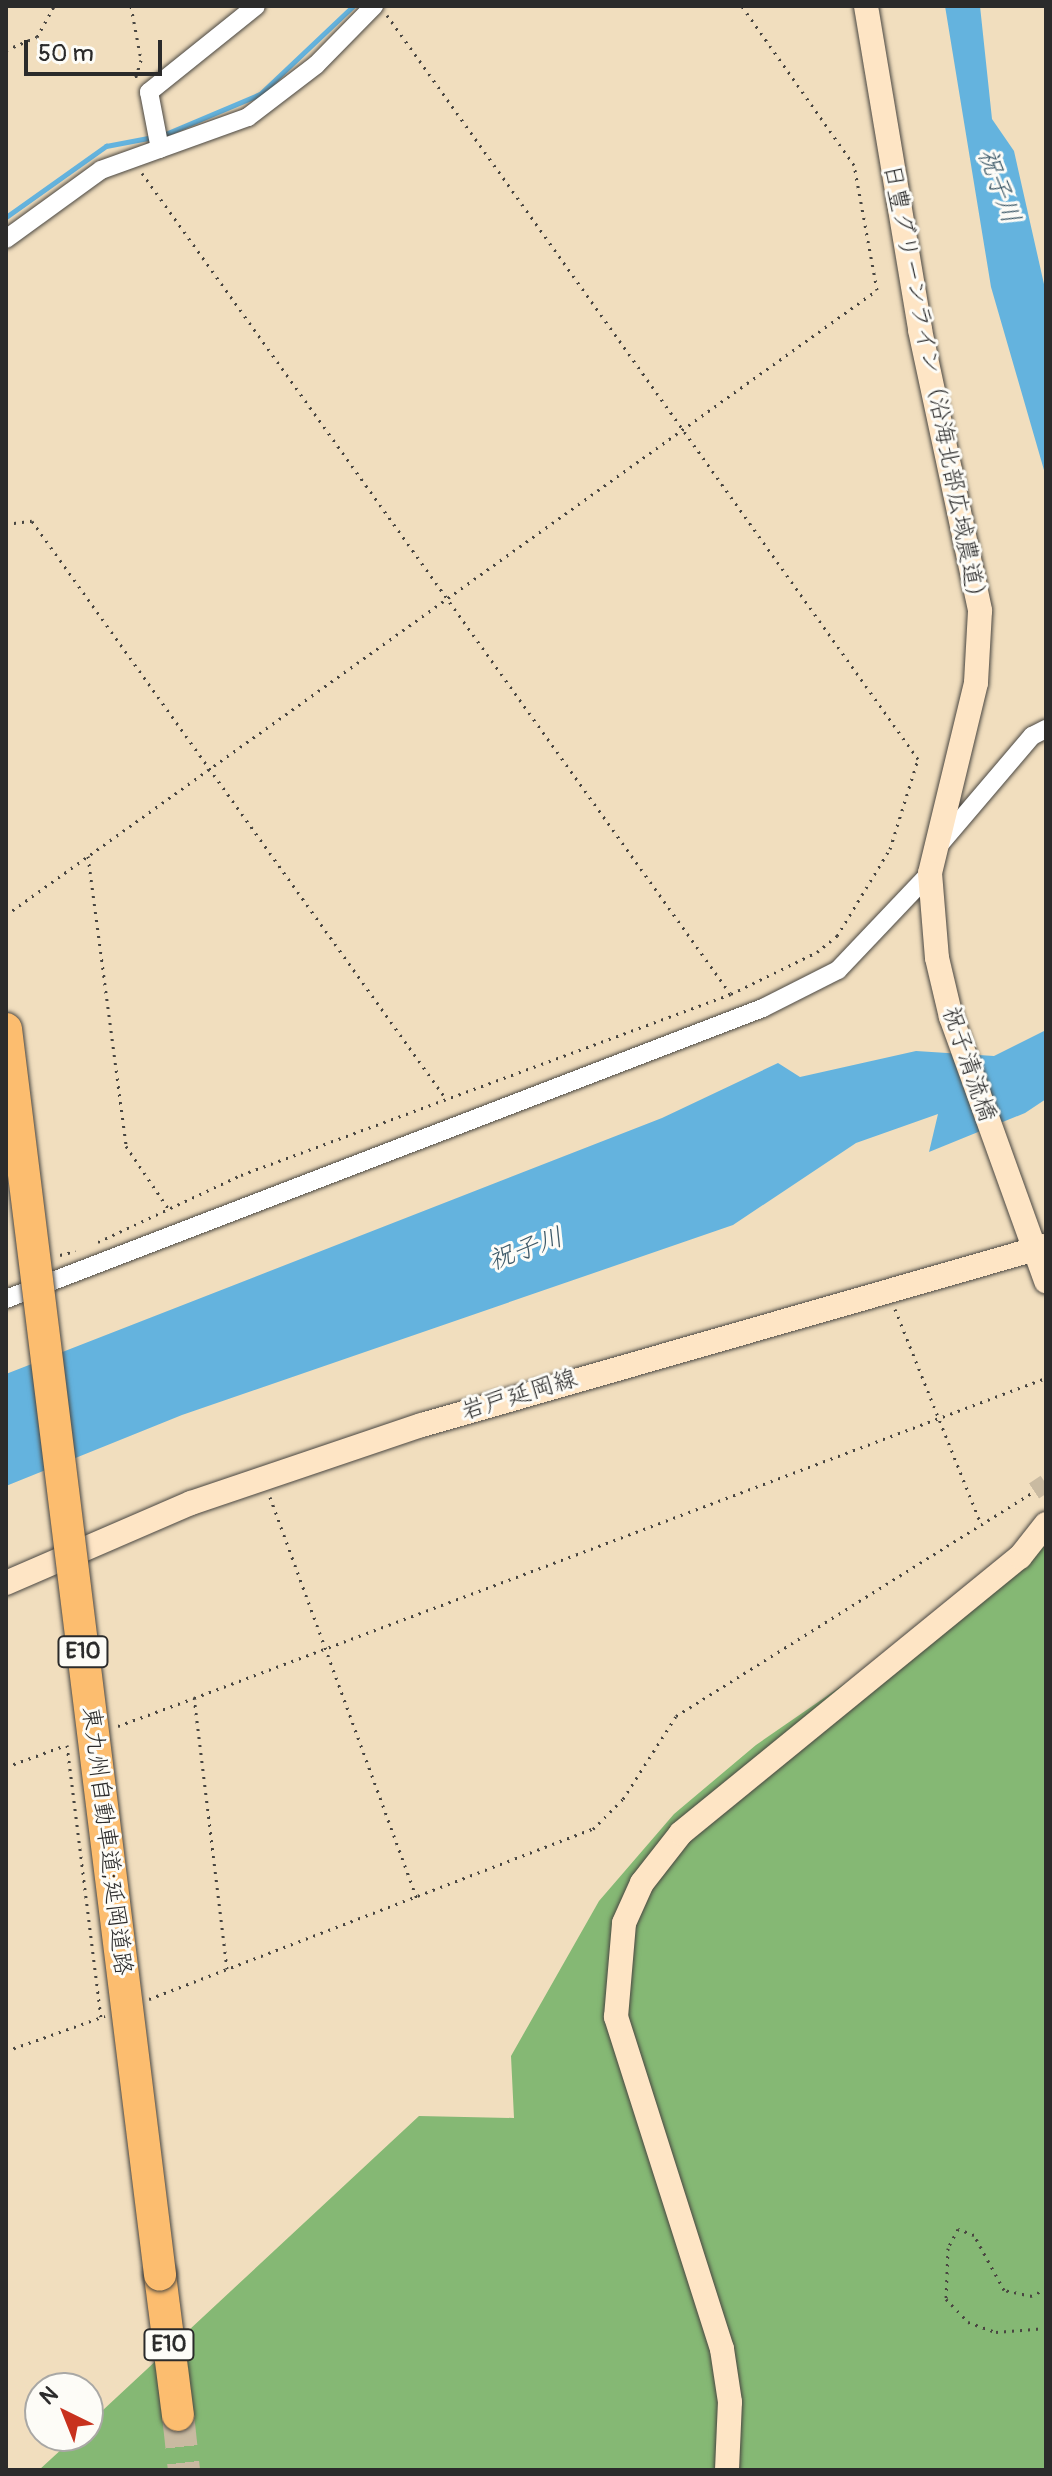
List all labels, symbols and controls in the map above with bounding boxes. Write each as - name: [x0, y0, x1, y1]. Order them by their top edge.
- scale bar: [28, 24, 166, 74]
- text: 50 m: [38, 39, 94, 68]
- water label: 祝子川: [970, 144, 1026, 228]
- street label: 日豊グリーンライン（沿海北部広域農道）: [877, 160, 993, 614]
- street label: 祝子清流橋: [936, 1003, 1002, 1125]
- water label: 祝子川: [484, 1222, 568, 1278]
- street label: 岩戸延岡線: [457, 1364, 581, 1426]
- road number: E10: [57, 1634, 109, 1670]
- street label: 東九州自動車道;延岡道路: [76, 1705, 138, 1977]
- road number: E10: [143, 2327, 195, 2363]
- north arrow: [24, 2372, 104, 2452]
- text: N: [34, 2381, 64, 2411]

